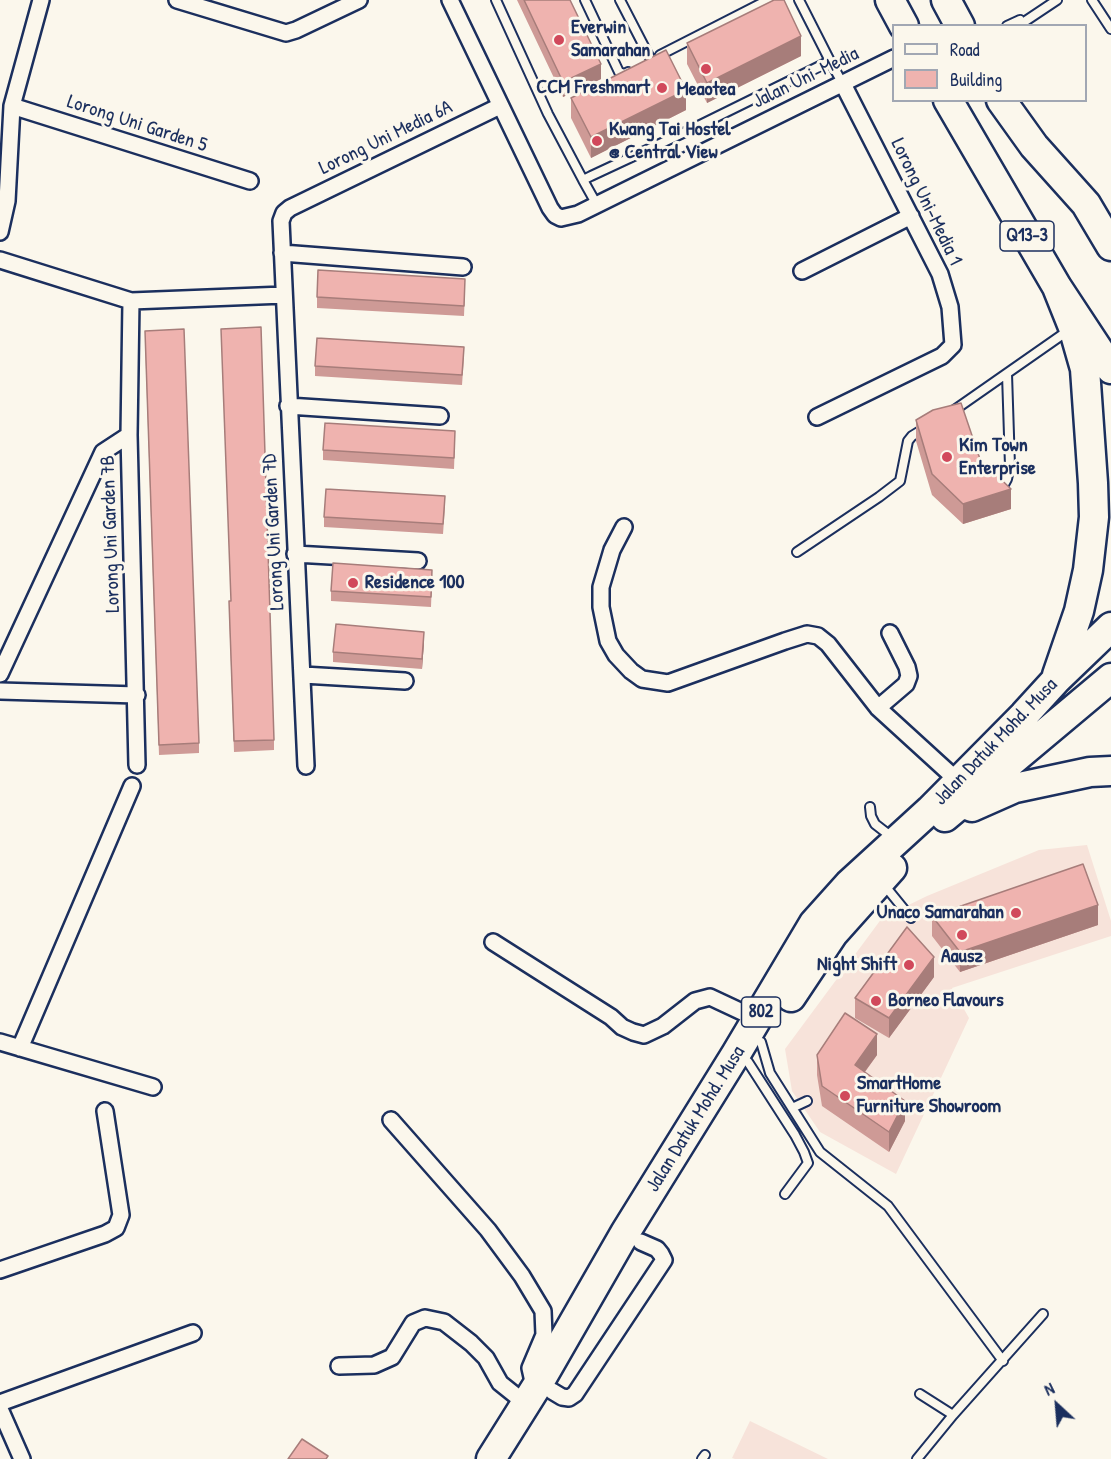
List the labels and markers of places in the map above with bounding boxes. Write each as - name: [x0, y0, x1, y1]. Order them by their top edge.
- place label: Everwin Samarahan: [571, 16, 650, 63]
- marker: Everwin Samarahan: [552, 33, 566, 47]
- marker: Meaotea: [699, 62, 713, 76]
- place label: CCM Freshmart: [536, 76, 650, 100]
- place label: Meaotea: [677, 78, 735, 102]
- marker: CCM Freshmart: [655, 81, 669, 95]
- place label: Kwang Tai Hostel @ Central View: [609, 118, 731, 165]
- marker: Kwang Tai Hostel @ Central View: [590, 134, 604, 148]
- place label: Kim Town Enterprise: [959, 434, 1036, 481]
- marker: Kim Town Enterprise: [940, 450, 954, 464]
- place label: Residence 100: [365, 571, 465, 595]
- marker: Residence 100: [346, 576, 360, 590]
- place label: Unaco Samarahan: [876, 901, 1004, 925]
- marker: Unaco Samarahan: [1009, 906, 1023, 920]
- marker: Aausz: [955, 928, 969, 942]
- place label: Aausz: [941, 945, 983, 969]
- place label: Night Shift: [817, 953, 897, 977]
- marker: Night Shift: [902, 958, 916, 972]
- place label: Borneo Flavours: [888, 989, 1004, 1013]
- marker: Borneo Flavours: [869, 994, 883, 1008]
- place label: SmartHome Furniture Showroom: [857, 1072, 1001, 1119]
- marker: SmartHome Furniture Showroom: [838, 1089, 852, 1103]

